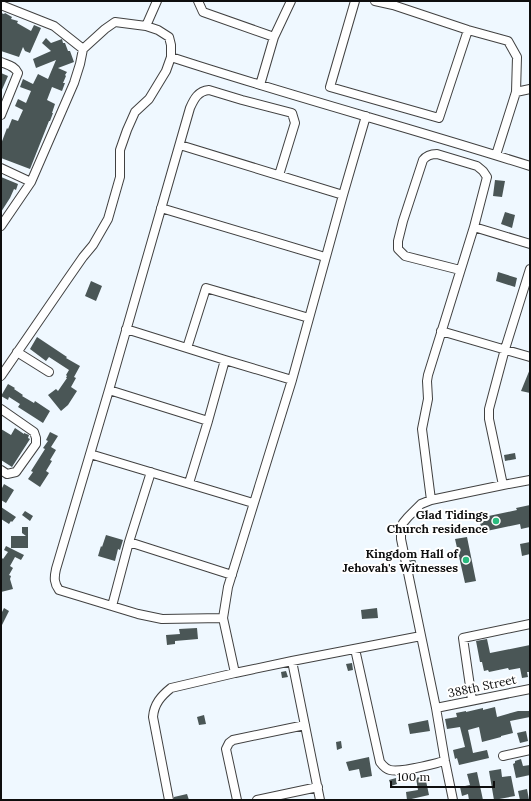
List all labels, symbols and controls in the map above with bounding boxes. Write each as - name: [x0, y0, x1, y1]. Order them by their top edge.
- place label: Glad Tidings Church residence: [387, 507, 489, 536]
- marker: Glad Tidings Church residence: [491, 516, 501, 526]
- place label: Kingdom Hall of Jehovah's Witnesses: [343, 546, 460, 575]
- marker: Kingdom Hall of Jehovah's Witnesses: [461, 555, 471, 565]
- street label: 388th Street: [447, 671, 518, 701]
- scale bar: [391, 763, 494, 789]
- text: 100 m: [397, 769, 430, 784]

